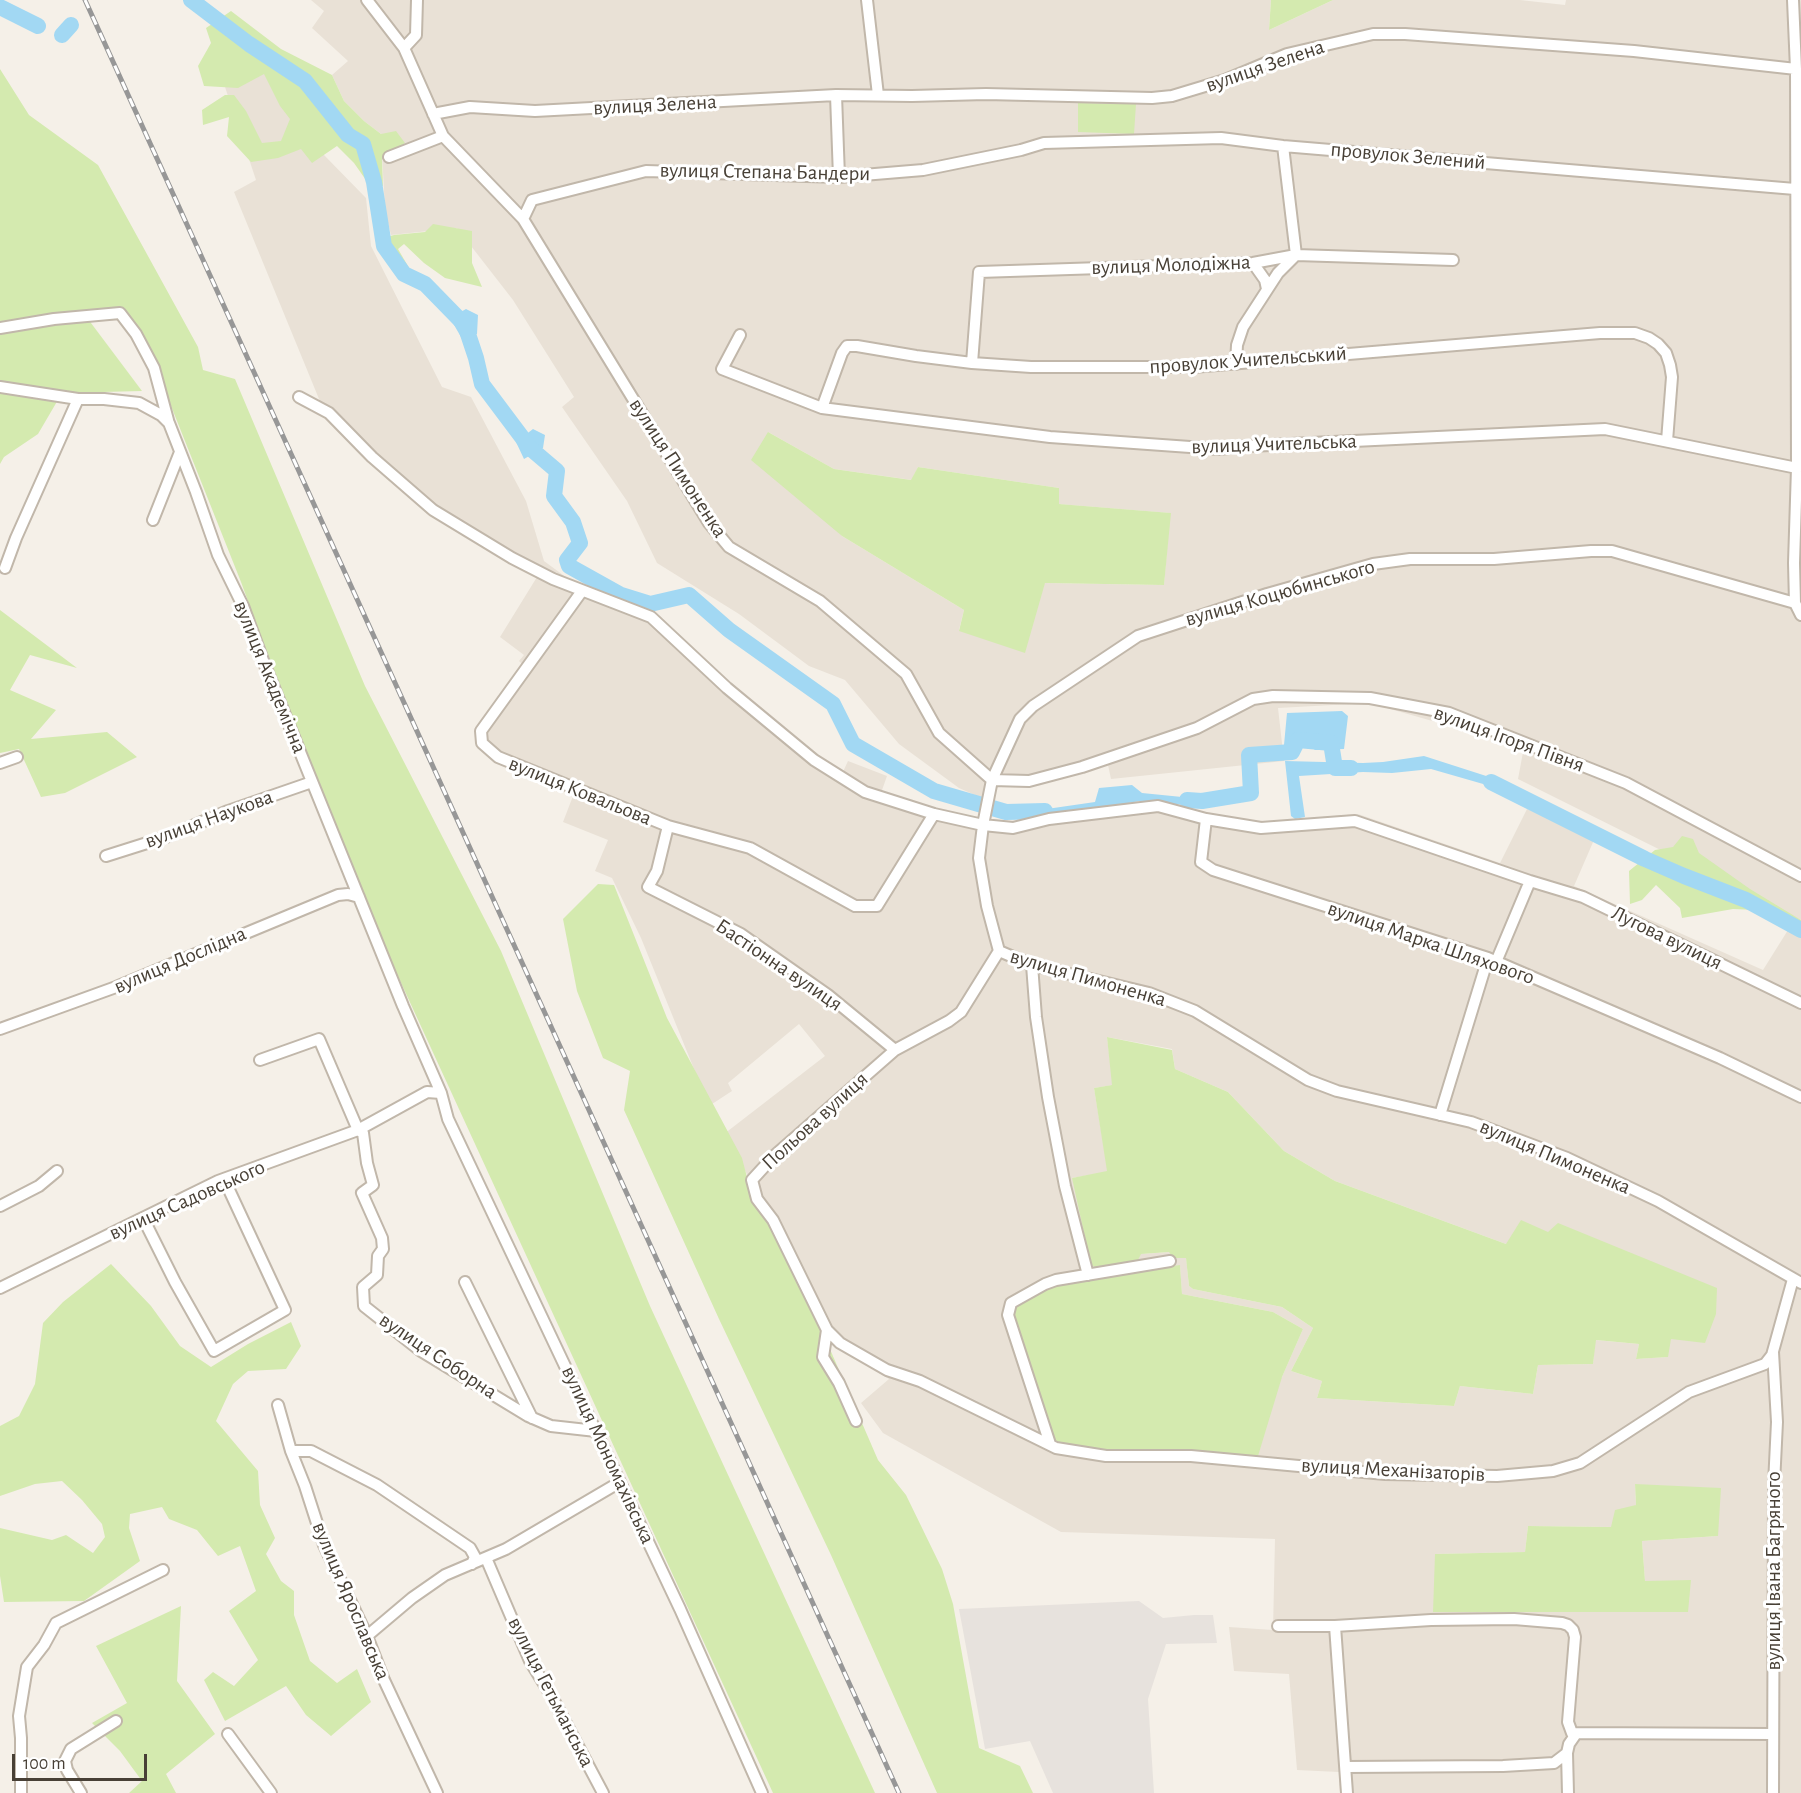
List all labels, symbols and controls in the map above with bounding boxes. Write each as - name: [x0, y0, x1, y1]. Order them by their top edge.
- street label: вулиця Зелена: [1202, 34, 1328, 98]
- street label: вулиця Зелена: [593, 89, 717, 121]
- street label: провулок Зелений: [1329, 137, 1487, 175]
- street label: вулиця Степана Бандери: [659, 158, 871, 186]
- street label: вулиця Молодіжна: [1091, 250, 1251, 280]
- street label: провулок Учительський: [1148, 341, 1348, 379]
- street label: вулиця Пимоненка: [623, 393, 733, 543]
- street label: вулиця Учительська: [1191, 429, 1357, 459]
- street label: вулиця Коцюбинського: [1182, 554, 1378, 632]
- street label: вулиця Академічна: [228, 597, 312, 757]
- street label: вулиця Ігоря Півня: [1430, 700, 1588, 778]
- street label: вулиця Ковальова: [505, 751, 655, 831]
- street label: вулиця Наукова: [141, 784, 277, 854]
- street label: вулиця Марка Шляхового: [1324, 896, 1538, 990]
- street label: Лугова вулиця: [1608, 900, 1726, 976]
- street label: Бастіонна вулиця: [711, 913, 847, 1017]
- street label: вулиця Дослідна: [110, 921, 250, 999]
- street label: вулиця Пимоненка: [1007, 944, 1169, 1012]
- street label: Польова вулиця: [757, 1067, 873, 1175]
- street label: вулиця Пимоненка: [1476, 1114, 1634, 1200]
- street label: вулиця Садовського: [105, 1154, 269, 1246]
- street label: вулиця Соборна: [374, 1307, 502, 1405]
- street label: вулиця Мономахівська: [556, 1362, 660, 1548]
- street label: вулиця Механізаторів: [1300, 1453, 1486, 1487]
- street label: вулиця Івана Багряного: [1761, 1471, 1787, 1671]
- street label: вулиця Ярославська: [306, 1518, 396, 1684]
- street label: вулиця Гетьманська: [502, 1613, 600, 1771]
- scale bar: [15, 1742, 150, 1780]
- text: 100 m: [23, 1755, 66, 1773]

